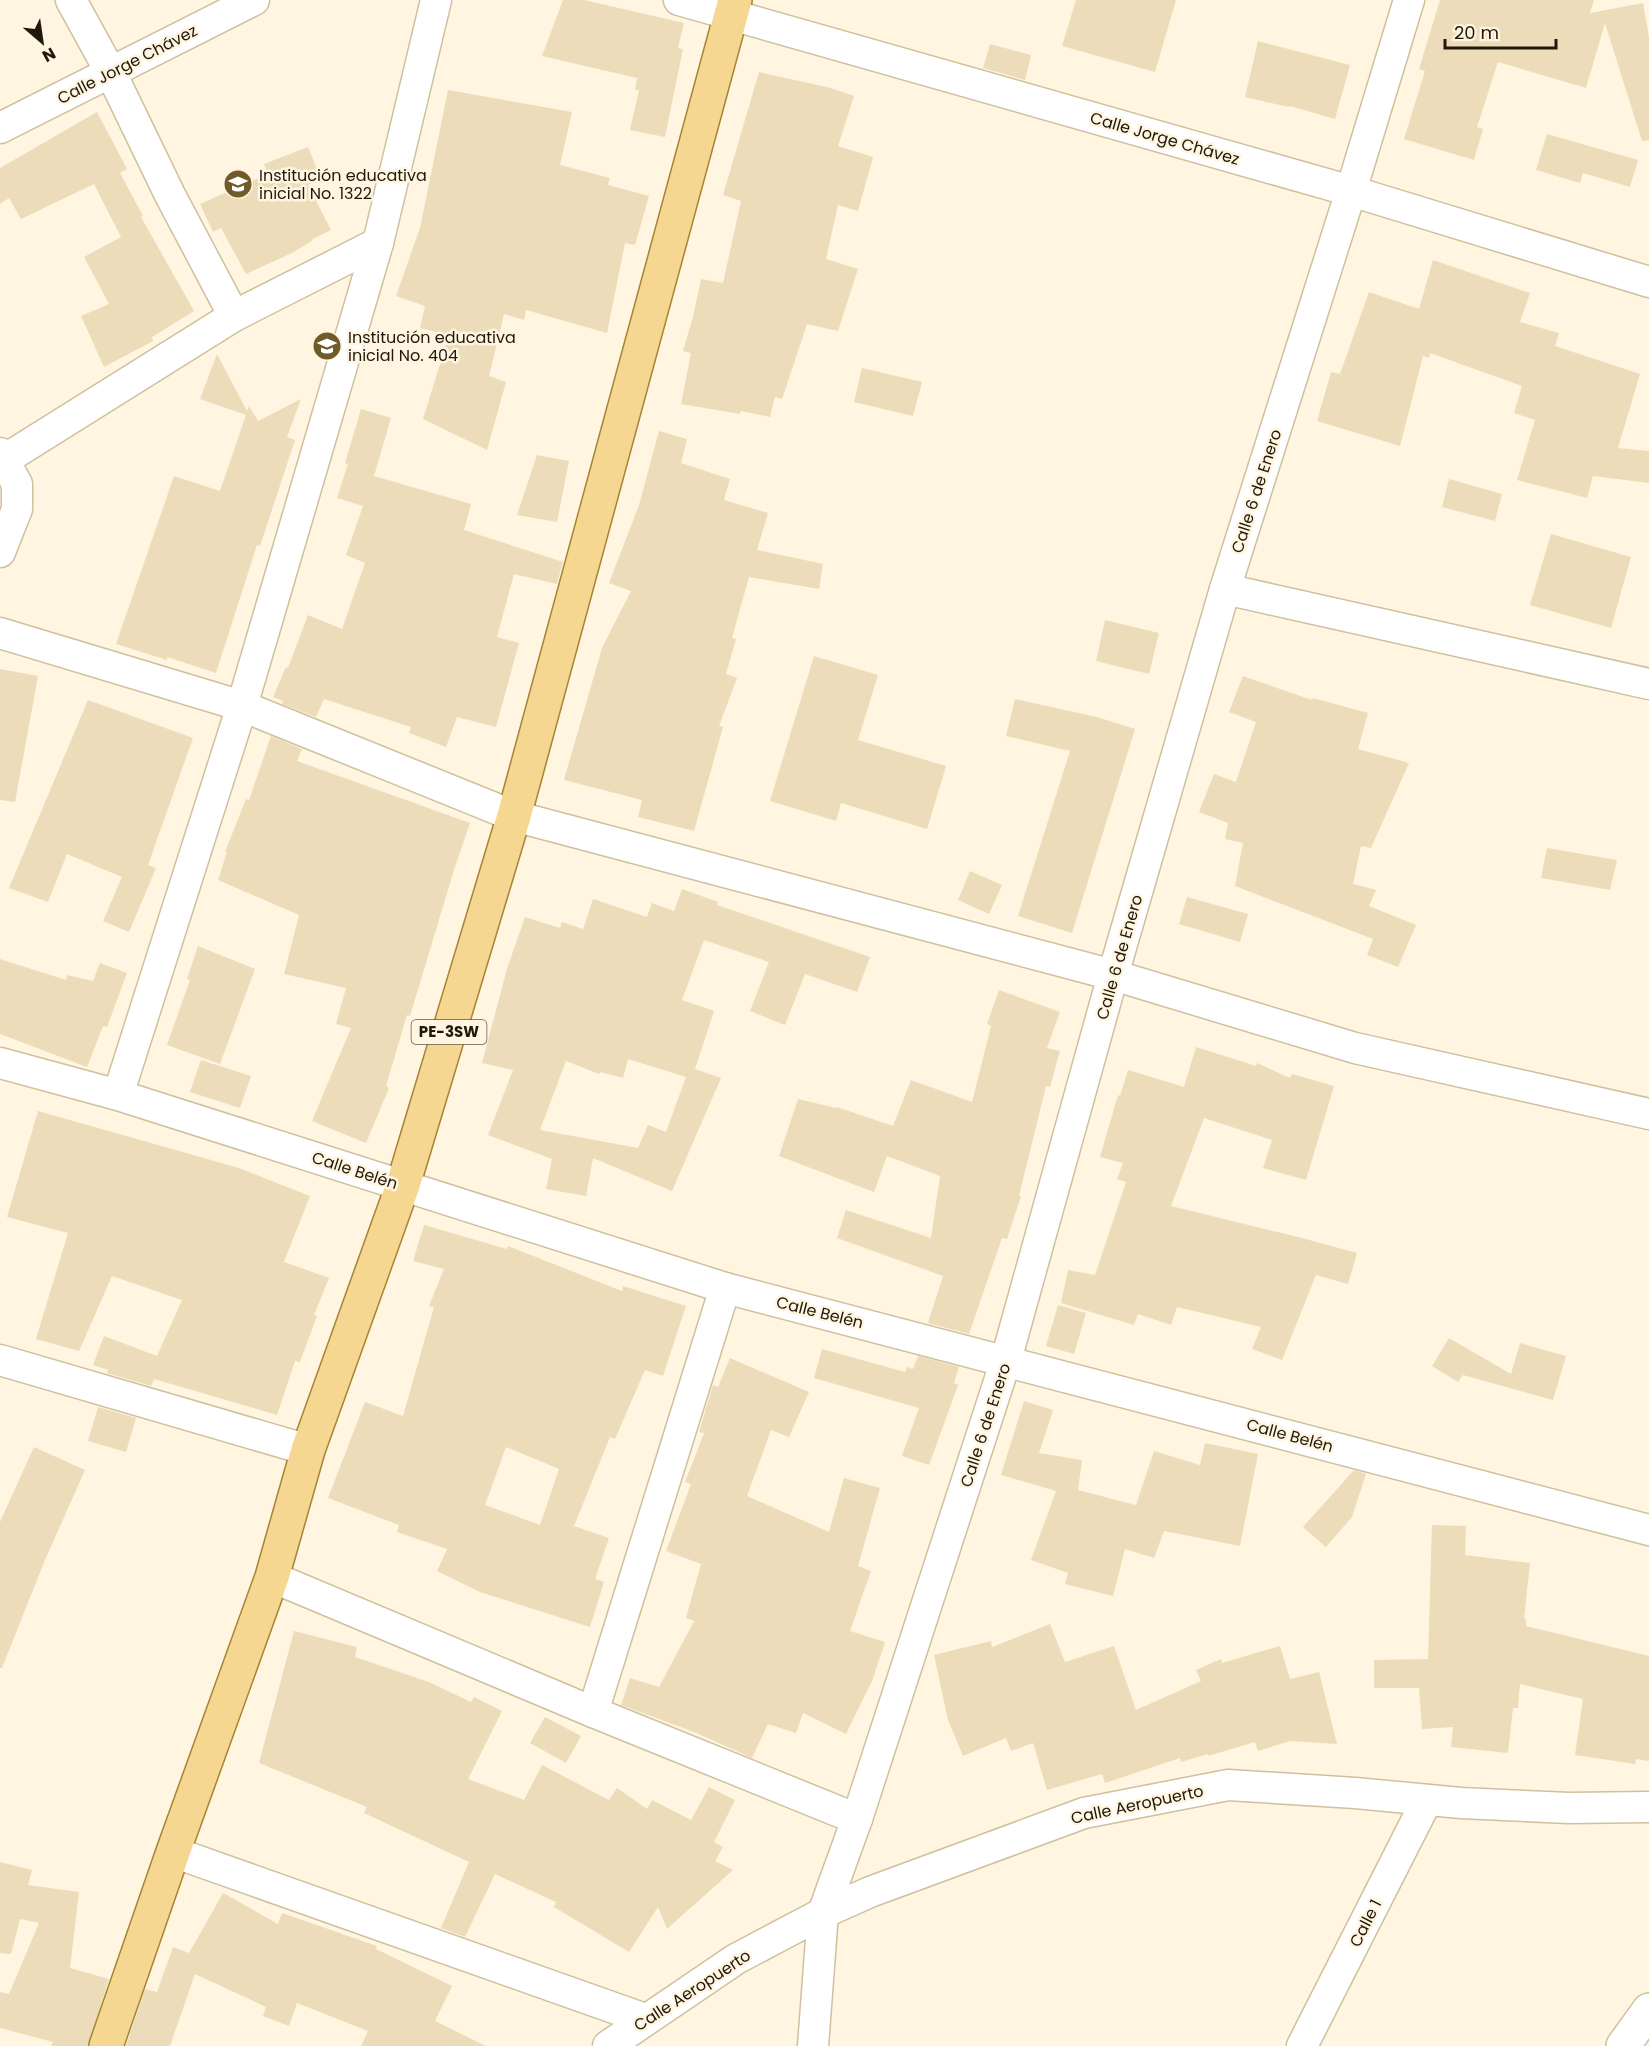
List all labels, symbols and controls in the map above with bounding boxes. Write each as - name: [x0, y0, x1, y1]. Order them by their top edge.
- north arrow: [12, 12, 72, 72]
- scale bar: [1445, 12, 1556, 50]
- street label: Calle Jorge Chávez: [53, 19, 201, 110]
- text: 20 m: [1454, 20, 1499, 45]
- text: N: [38, 42, 60, 68]
- street label: Calle Jorge Chávez: [1087, 106, 1242, 171]
- place label: Institución educativa inicial No. 1322: [259, 164, 427, 205]
- school or university icon: Institución educativa inicial No. 1322: [222, 168, 254, 200]
- place label: Institución educativa inicial No. 404: [348, 326, 516, 367]
- school or university icon: Institución educativa inicial No. 404: [311, 330, 343, 362]
- street label: Calle 6 de Enero: [1226, 426, 1287, 556]
- street label: Calle 6 de Enero: [1091, 892, 1148, 1022]
- road number: PE-3SW: [412, 1020, 486, 1044]
- street label: Calle Belén: [309, 1146, 401, 1195]
- street label: Calle Belén: [774, 1291, 866, 1334]
- street label: Calle 6 de Enero: [955, 1360, 1016, 1490]
- street label: Calle Belén: [1244, 1413, 1336, 1458]
- street label: Calle Aeropuerto: [1069, 1779, 1206, 1830]
- street label: Calle 1: [1344, 1896, 1387, 1951]
- street label: Calle Aeropuerto: [629, 1944, 755, 2037]

